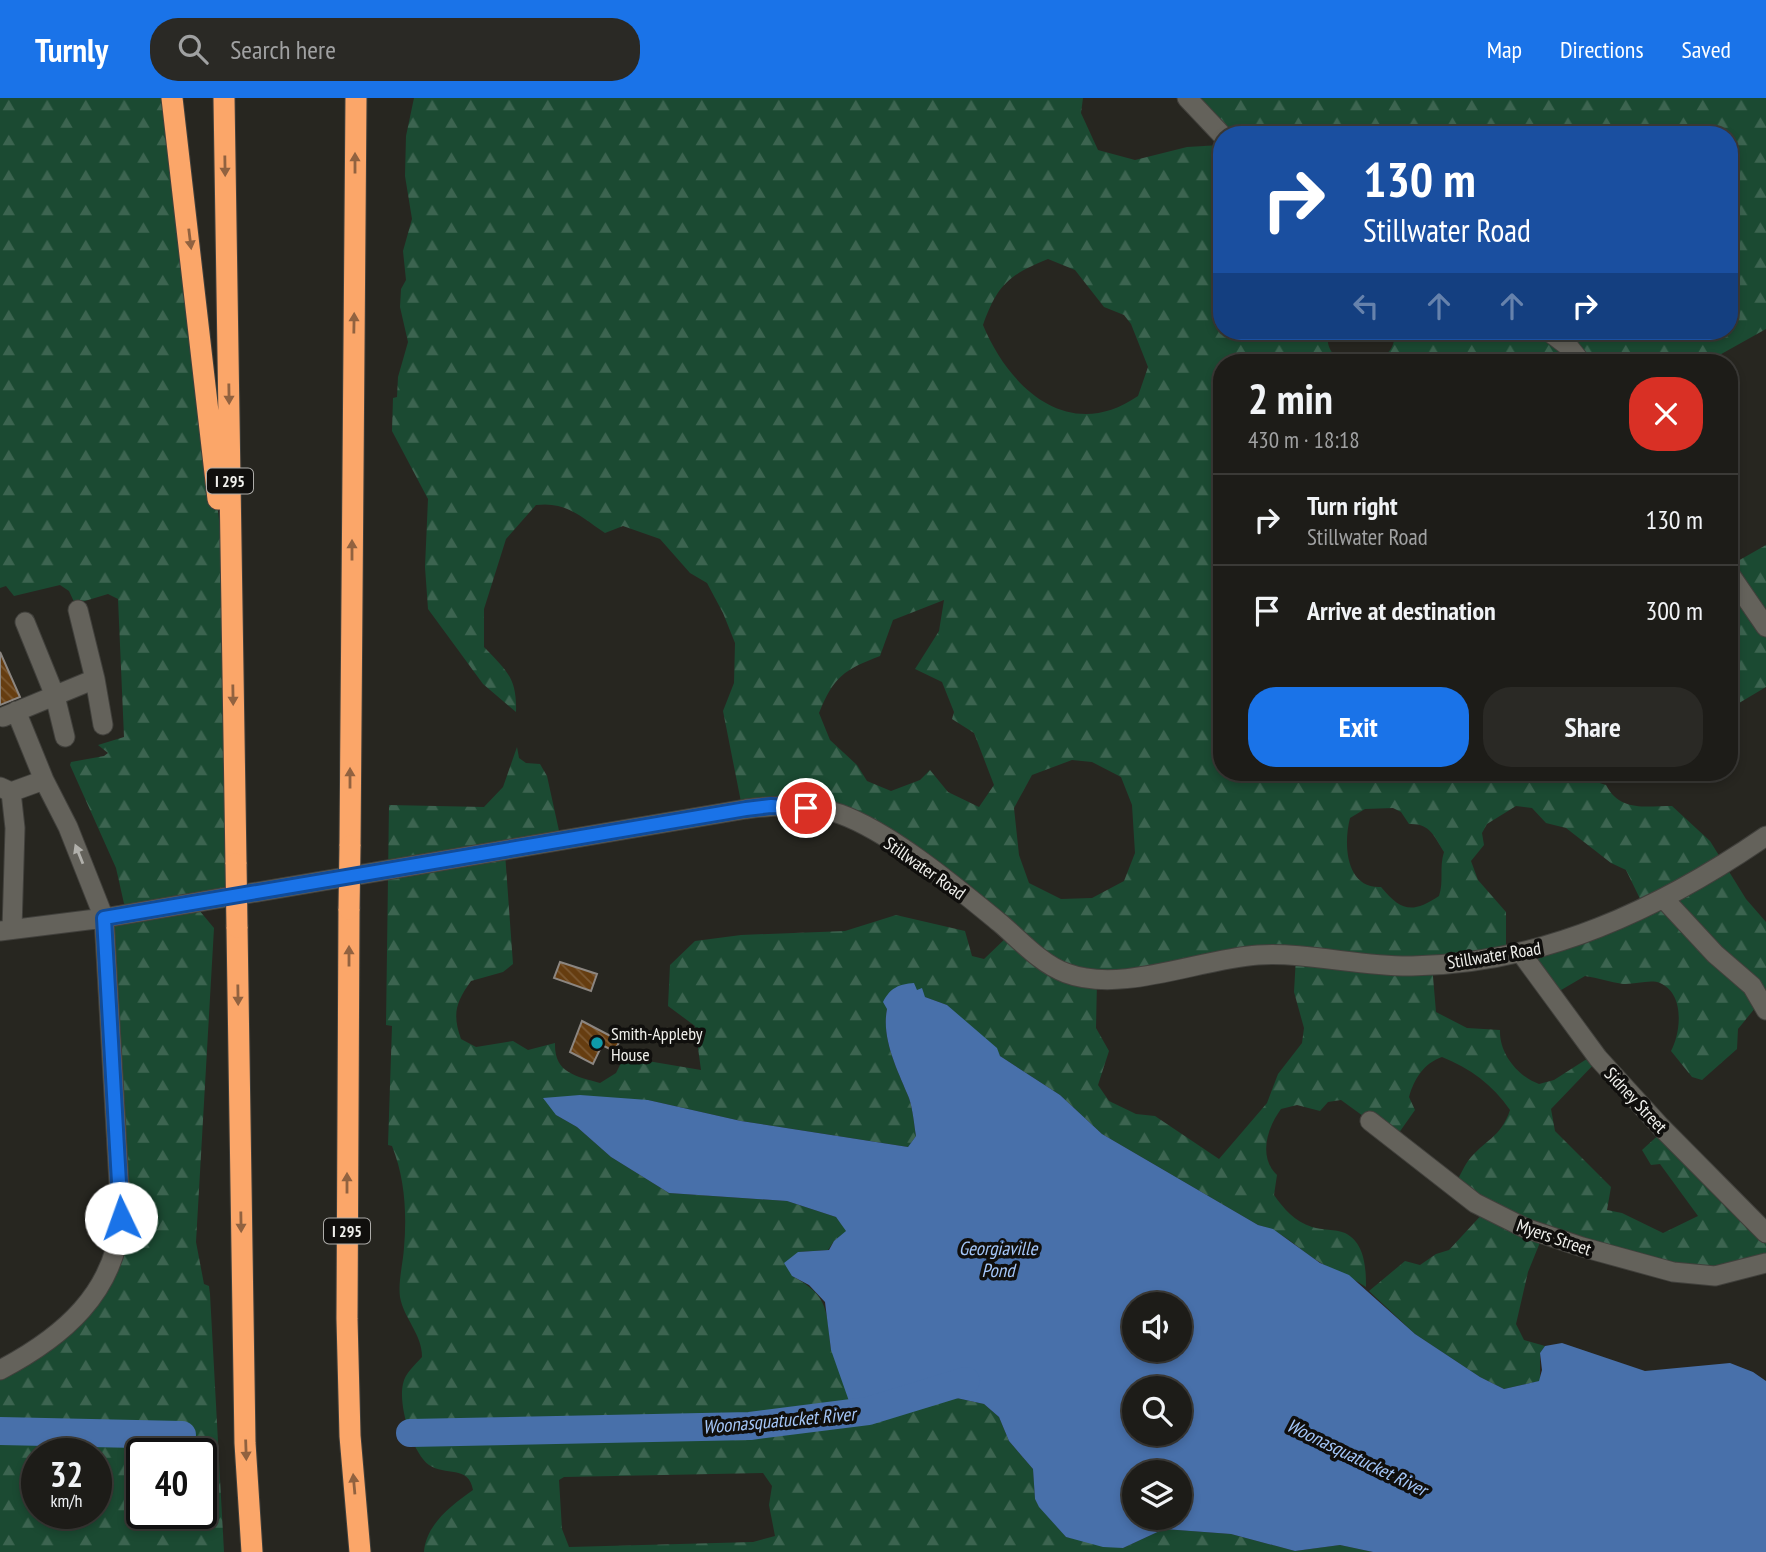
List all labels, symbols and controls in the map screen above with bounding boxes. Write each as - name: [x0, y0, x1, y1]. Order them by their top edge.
- search box: [150, 18, 640, 81]
- text: Turnly: [35, 28, 108, 71]
- icon: search: [174, 30, 212, 68]
- text: Search here: [230, 33, 336, 66]
- text: Map: [1487, 34, 1522, 65]
- text: Directions: [1560, 34, 1644, 65]
- text: Saved: [1682, 34, 1731, 65]
- text: 130 m: [1363, 147, 1476, 211]
- one-way arrow: [350, 152, 361, 174]
- icon: right: [1248, 154, 1339, 245]
- one-way arrow: [219, 155, 231, 177]
- text: Stillwater Road: [1363, 209, 1531, 251]
- one-way arrow: [184, 228, 195, 250]
- icon: left: [1347, 287, 1385, 325]
- icon: ahead: [1420, 287, 1458, 325]
- icon: ahead: [1493, 287, 1531, 325]
- icon: right: [1566, 287, 1604, 325]
- one-way arrow: [348, 312, 360, 334]
- text: 2 min: [1248, 371, 1333, 426]
- button: close: [1629, 377, 1703, 451]
- one-way arrow: [223, 383, 234, 405]
- text: 430 m · 18:18: [1248, 425, 1360, 454]
- road number: I 295: [207, 468, 253, 494]
- text: Turn right: [1307, 489, 1398, 522]
- icon: right: [1248, 501, 1286, 539]
- text: 130 m: [1645, 503, 1703, 536]
- text: Stillwater Road: [1307, 522, 1428, 551]
- one-way arrow: [346, 539, 358, 561]
- icon: arrive: [1248, 592, 1286, 630]
- text: Arrive at destination: [1307, 594, 1496, 627]
- text: 300 m: [1645, 594, 1703, 627]
- one-way arrow: [227, 684, 239, 706]
- button: Exit: [1248, 687, 1469, 767]
- button: Share: [1483, 687, 1703, 767]
- one-way arrow: [344, 767, 356, 789]
- pin: [776, 778, 836, 838]
- icon: arrive: [787, 789, 825, 827]
- street label: Stillwater Road: [880, 831, 970, 905]
- one-way arrow: [73, 844, 84, 865]
- street label: Stillwater Road: [1446, 936, 1542, 974]
- one-way arrow: [343, 945, 355, 967]
- one-way arrow: [232, 984, 244, 1006]
- place label: Smith-Appleby House: [611, 1022, 703, 1066]
- marker: Smith-Appleby House: [589, 1035, 605, 1051]
- street label: Sidney Street: [1600, 1062, 1672, 1138]
- one-way arrow: [341, 1172, 353, 1194]
- position arrow: [84, 1181, 158, 1255]
- one-way arrow: [236, 1211, 247, 1233]
- street label: Myers Street: [1513, 1213, 1595, 1261]
- road number: I 295: [324, 1218, 370, 1244]
- water label: Georgiaville Pond: [959, 1236, 1038, 1282]
- map controls: [1122, 1292, 1192, 1530]
- button: sound: [1122, 1292, 1192, 1362]
- button: search: [1122, 1376, 1192, 1446]
- water label: Woonasquatucket River: [702, 1401, 859, 1439]
- water label: Woonasquatucket River: [1283, 1413, 1434, 1503]
- speed limit sign: 40: [126, 1438, 217, 1529]
- one-way arrow: [240, 1439, 251, 1461]
- text: 32: [50, 1451, 83, 1497]
- button: layers: [1122, 1460, 1192, 1530]
- one-way arrow: [348, 1473, 359, 1495]
- text: km/h: [51, 1489, 82, 1512]

